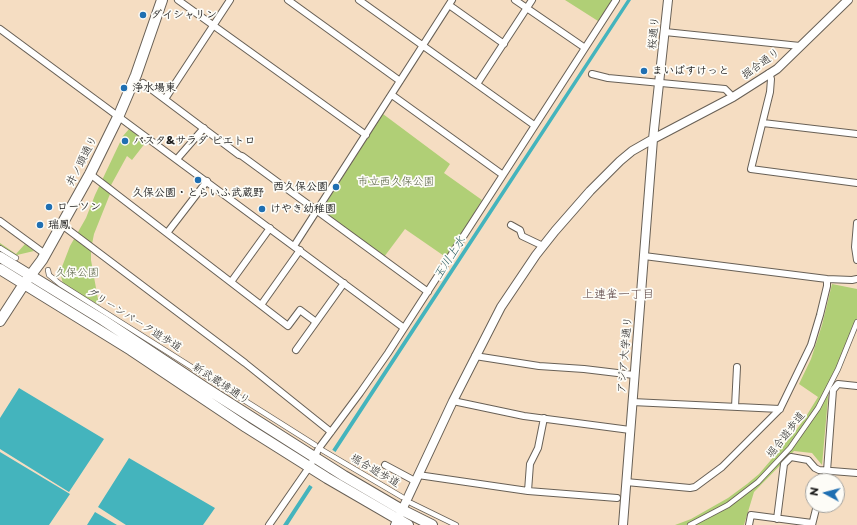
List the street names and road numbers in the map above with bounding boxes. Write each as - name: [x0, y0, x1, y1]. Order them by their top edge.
- street label: 桜通り: [646, 16, 662, 50]
- street label: 掘合通り: [739, 46, 783, 82]
- street label: 井ノ頭通り: [64, 134, 100, 188]
- street label: グリーンパーク遊歩道: [84, 285, 184, 355]
- street label: アジア大学通り: [615, 316, 635, 394]
- street label: 新武蔵境通り: [190, 360, 252, 408]
- street label: 堀合遊歩道: [764, 409, 808, 461]
- street label: 堀合遊歩道: [348, 452, 402, 490]

